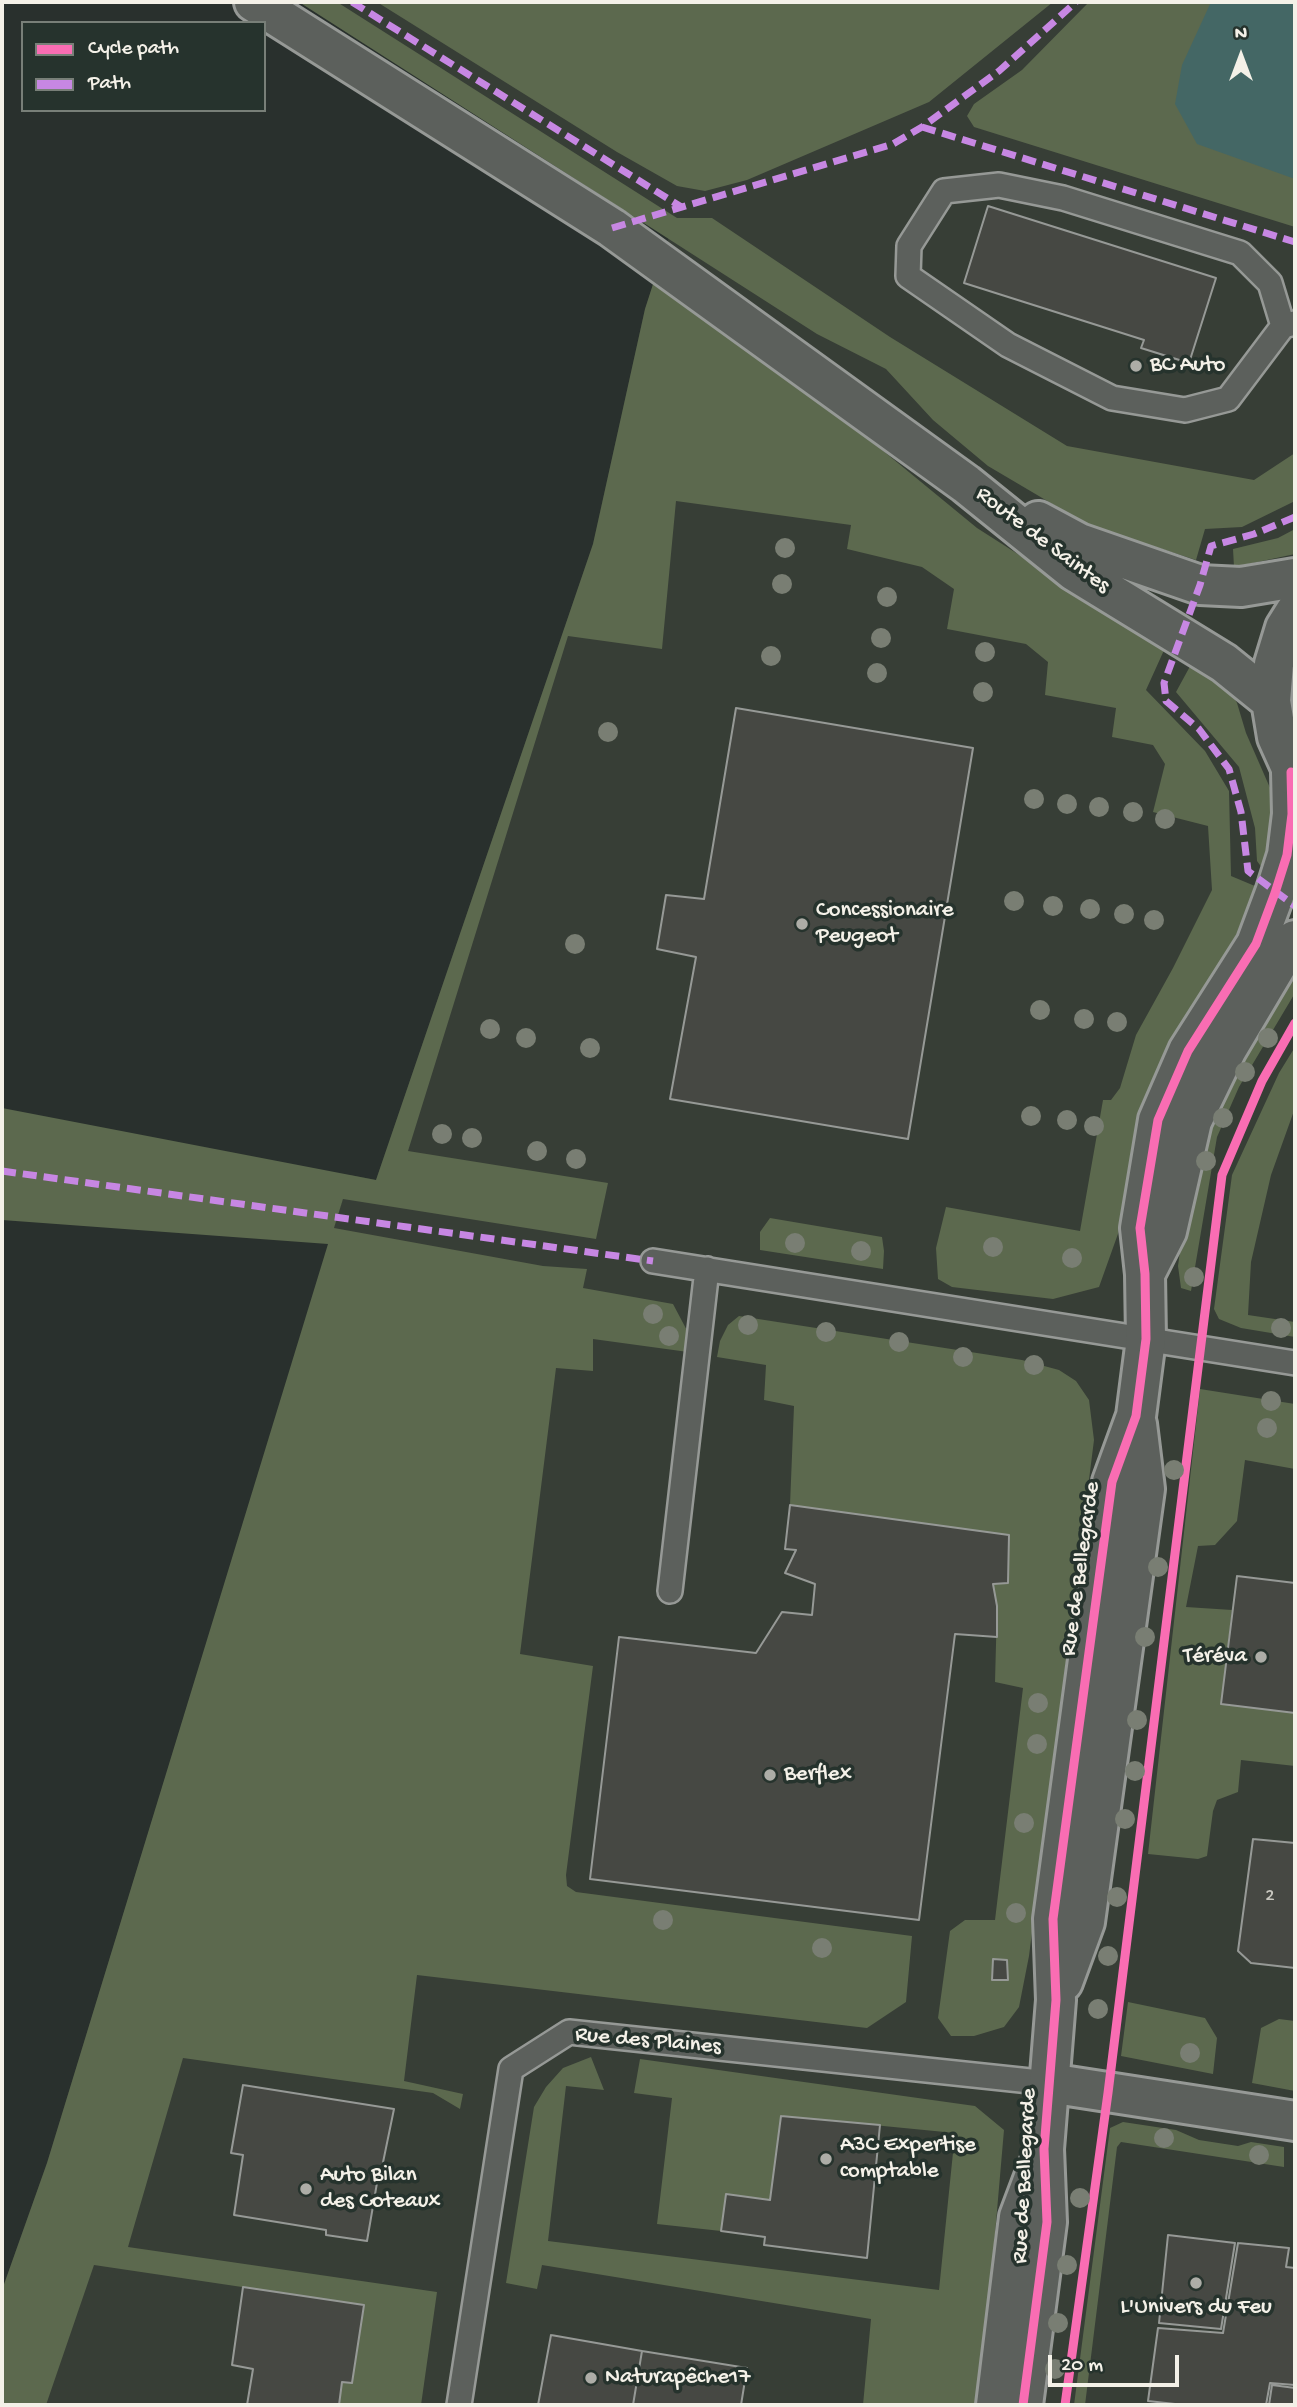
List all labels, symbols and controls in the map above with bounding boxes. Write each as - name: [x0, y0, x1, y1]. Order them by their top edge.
- legend: [21, 21, 266, 112]
- north arrow: [1206, 21, 1276, 91]
- text: N: [1235, 23, 1247, 46]
- text: Cycle path: [88, 37, 179, 62]
- text: Path: [88, 72, 131, 97]
- place label: BC Auto: [1150, 352, 1225, 380]
- marker: BC Auto: [1128, 358, 1144, 374]
- street label: Route de Saintes: [969, 481, 1115, 601]
- place label: Concessionaire Peugeot: [816, 897, 954, 951]
- marker: Concessionaire Peugeot: [794, 916, 810, 932]
- street label: Rue de Bellegarde: [1056, 1480, 1108, 1658]
- place label: Téréva: [1183, 1643, 1247, 1671]
- marker: Téréva: [1253, 1649, 1269, 1665]
- place label: Berflex: [784, 1761, 852, 1789]
- marker: Berflex: [762, 1767, 778, 1783]
- house number: 2: [1265, 1886, 1275, 1908]
- street label: Rue des Plaines: [574, 2022, 722, 2062]
- street label: Rue de Bellegarde: [1008, 2087, 1044, 2265]
- place label: A3C Expertise comptable: [840, 2132, 976, 2186]
- marker: A3C Expertise comptable: [818, 2151, 834, 2167]
- place label: Auto Bilan des Coteaux: [320, 2162, 441, 2216]
- marker: Auto Bilan des Coteaux: [298, 2181, 314, 2197]
- marker: L'Univers du Feu: [1188, 2275, 1204, 2291]
- place label: L'Univers du Feu: [1120, 2294, 1272, 2322]
- scale bar: [1052, 2340, 1183, 2384]
- text: 20 m: [1061, 2354, 1103, 2379]
- place label: Naturapêche17: [605, 2364, 750, 2392]
- marker: Naturapêche17: [583, 2370, 599, 2386]

